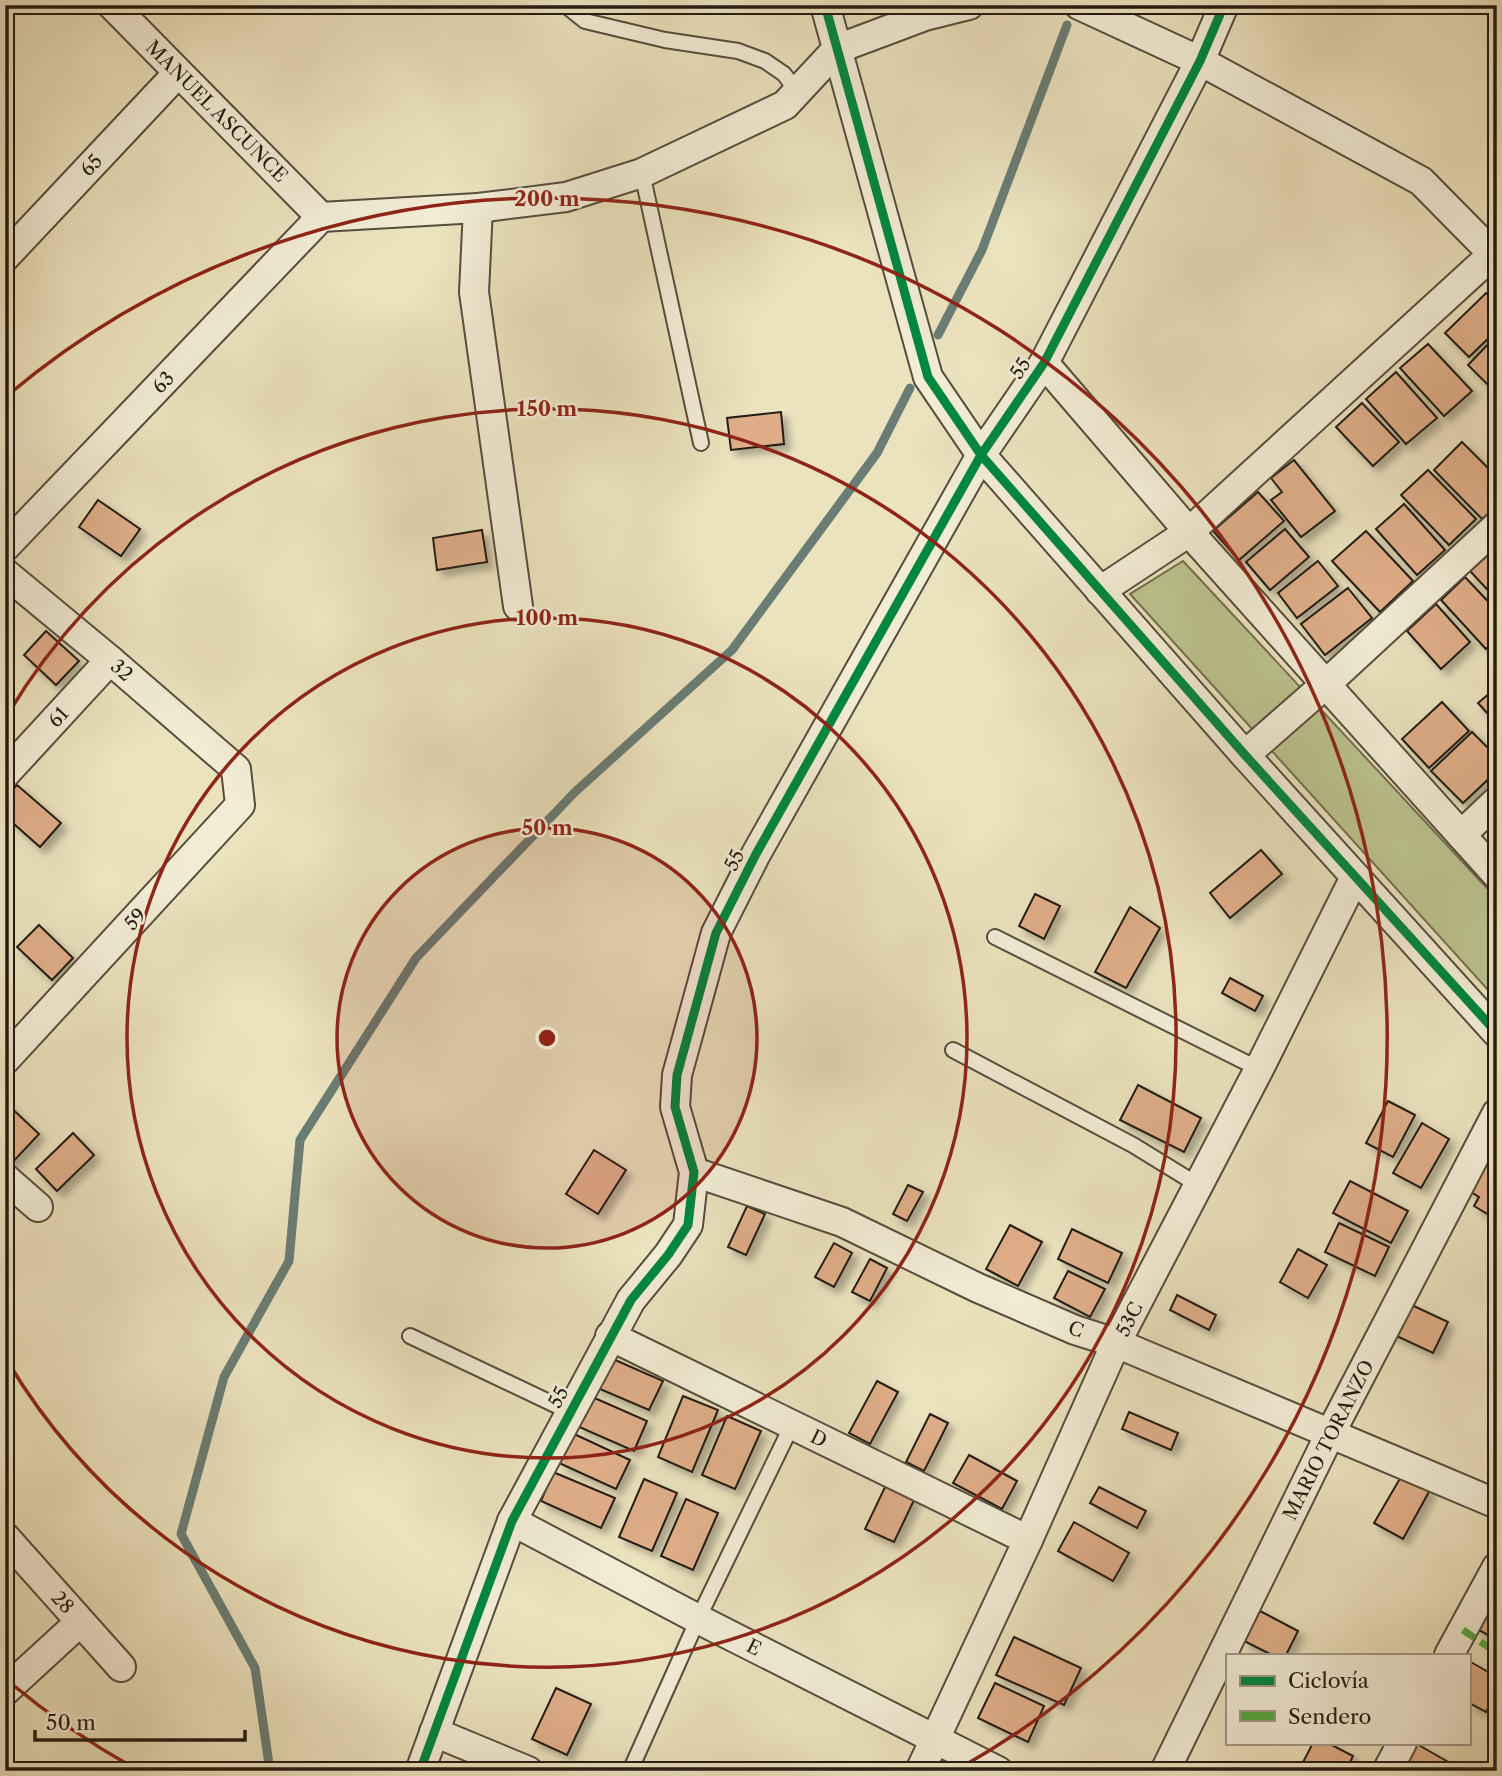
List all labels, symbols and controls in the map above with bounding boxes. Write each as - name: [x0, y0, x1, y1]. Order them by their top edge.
- street label: MANUEL ASCUNCE: [141, 36, 292, 187]
- street label: 65: [76, 150, 107, 181]
- text: 200 m: [514, 186, 580, 211]
- street label: 55: [1005, 353, 1036, 383]
- street label: 63: [148, 367, 179, 398]
- text: 150 m: [517, 396, 577, 421]
- text: 100 m: [516, 605, 578, 630]
- street label: 32: [106, 655, 137, 686]
- street label: 61: [43, 703, 73, 732]
- text: 50 m: [521, 815, 573, 840]
- street label: 55: [720, 846, 749, 875]
- street label: 59: [120, 904, 151, 935]
- centre of rings: [535, 1026, 559, 1050]
- street label: 53C: [1111, 1298, 1148, 1340]
- street label: C: [1065, 1316, 1087, 1343]
- street label: MARIO TORANZO: [1278, 1356, 1379, 1524]
- street label: 55: [543, 1383, 573, 1412]
- street label: D: [807, 1425, 831, 1452]
- street label: 28: [47, 1586, 79, 1618]
- street label: E: [743, 1634, 765, 1661]
- legend: [1226, 1654, 1470, 1744]
- text: Ciclovía: [1288, 1668, 1370, 1693]
- scale bar: [35, 1699, 245, 1743]
- text: Sendero: [1288, 1704, 1372, 1729]
- text: 50 m: [46, 1710, 96, 1735]

